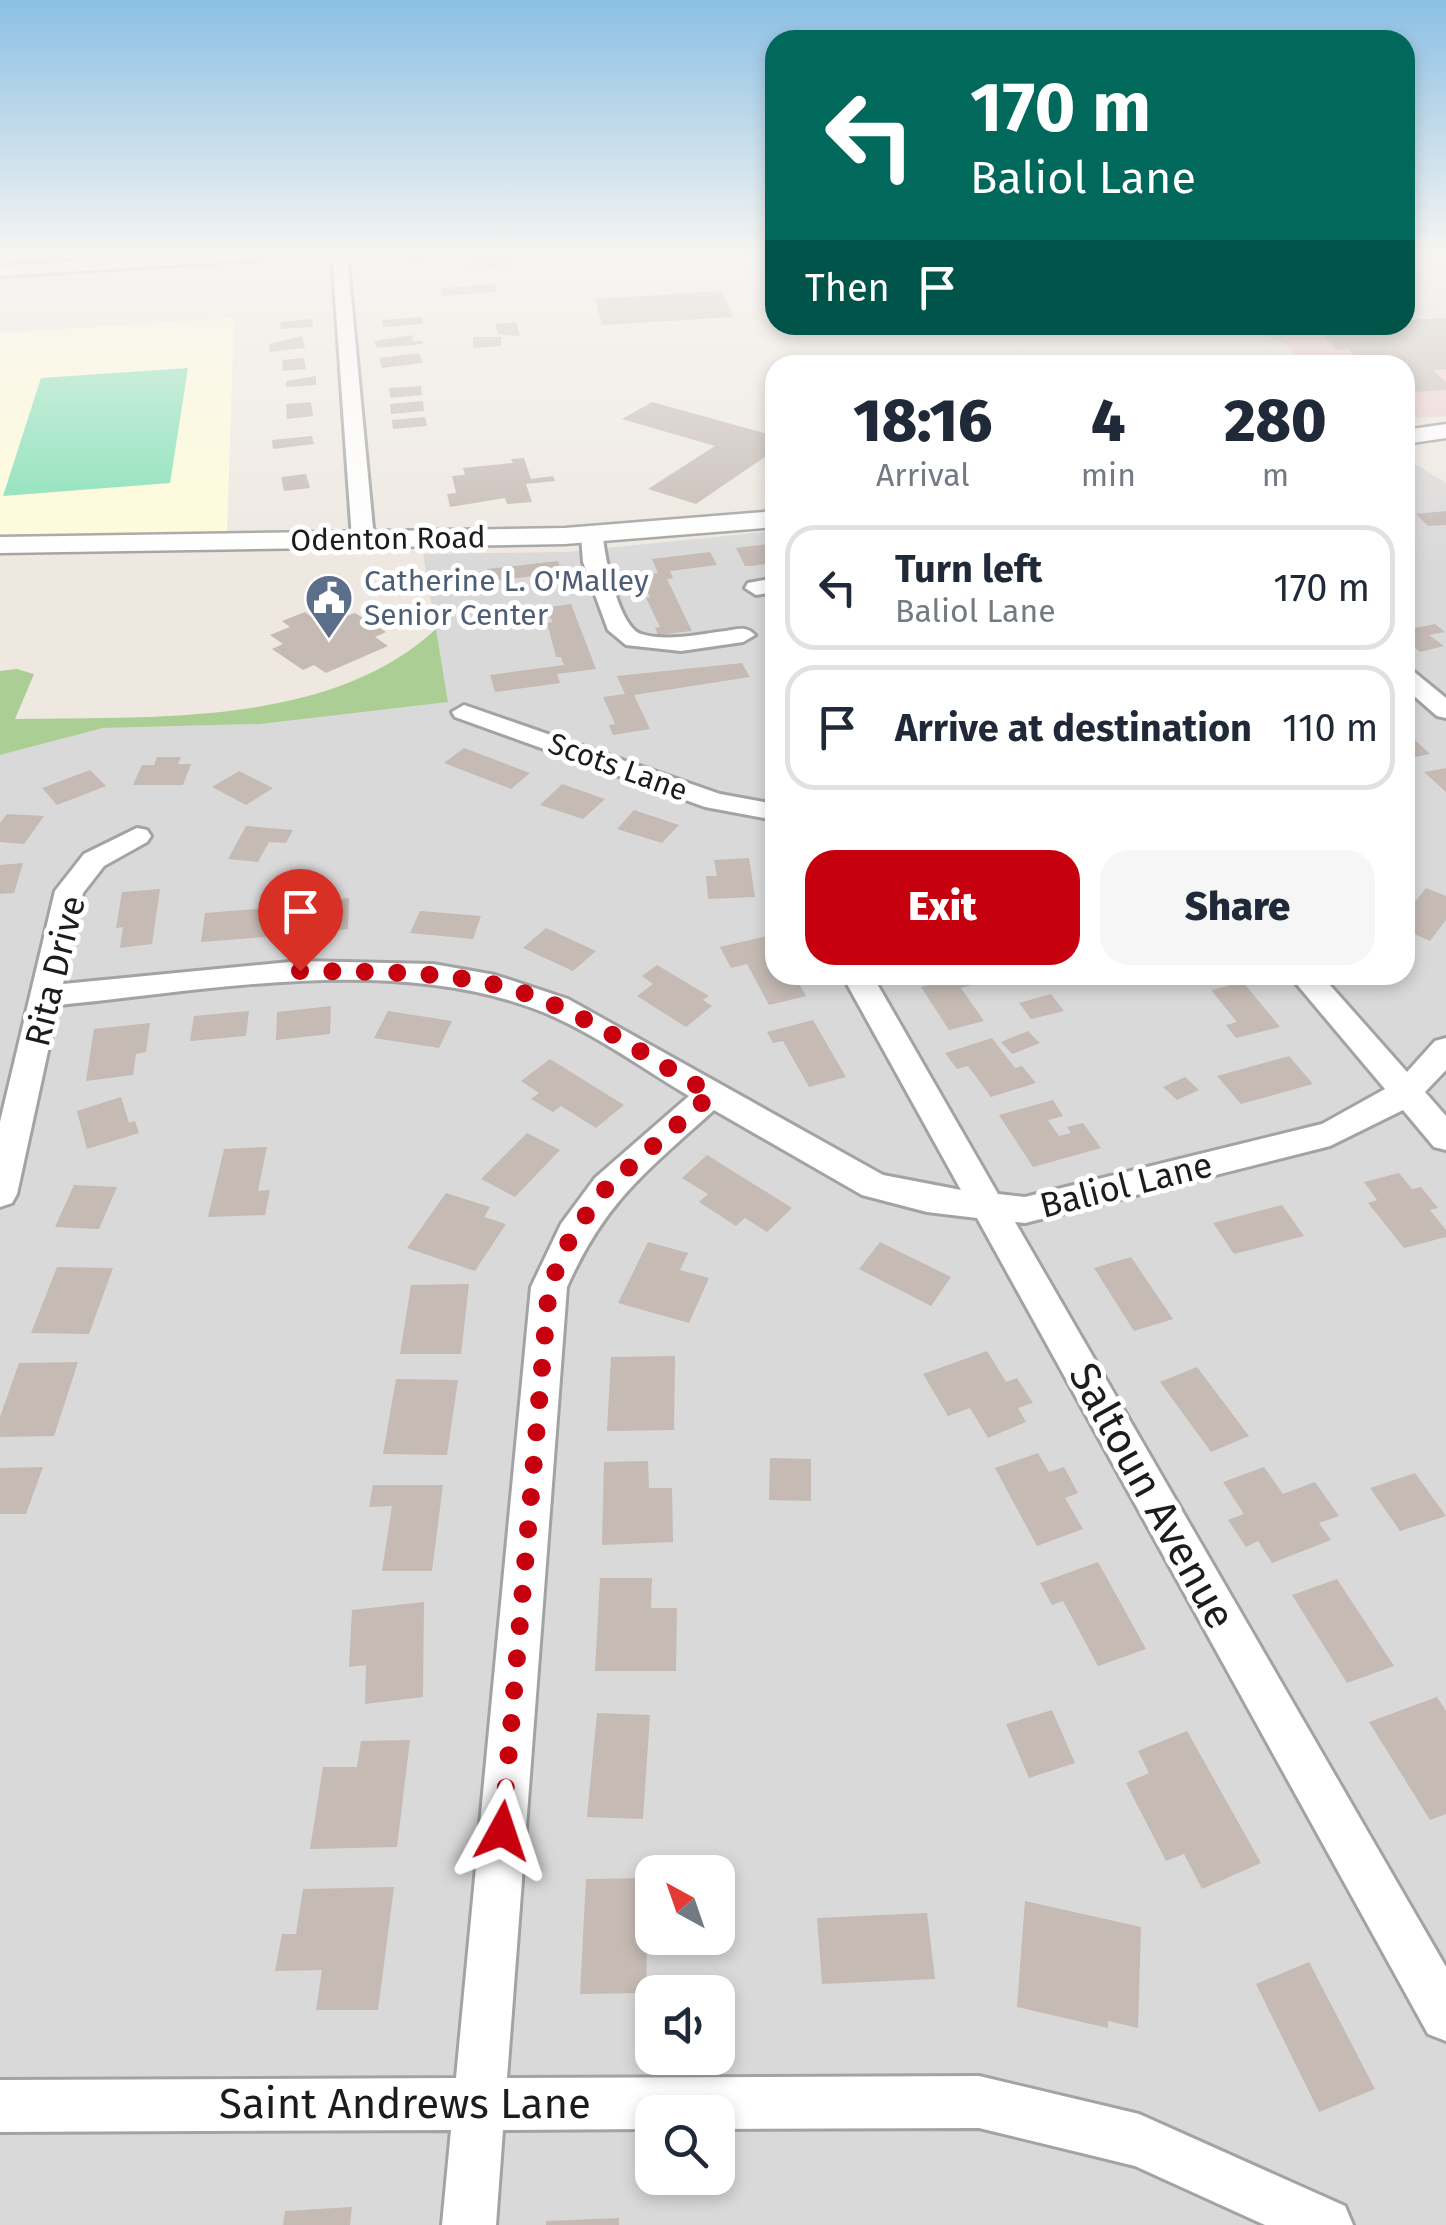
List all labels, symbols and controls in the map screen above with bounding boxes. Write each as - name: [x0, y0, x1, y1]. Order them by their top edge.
- text: 170 m: [970, 66, 1151, 150]
- icon: left: [805, 70, 935, 200]
- text: Baliol Lane: [970, 151, 1196, 205]
- icon: arrive: [910, 260, 965, 315]
- text: Then: [805, 265, 890, 311]
- text: 18:16: [853, 385, 992, 457]
- text: 4: [1091, 385, 1126, 457]
- text: 280: [1224, 385, 1327, 457]
- text: Arrival: [876, 456, 970, 494]
- text: min: [1081, 456, 1136, 494]
- text: m: [1262, 456, 1289, 494]
- street label: Odenton Road: [290, 519, 486, 559]
- text: Turn left: [895, 546, 1042, 592]
- icon: left: [810, 560, 865, 615]
- place label: Catherine L. O'Malley Senior Center: [364, 563, 649, 633]
- text: 170 m: [1273, 565, 1370, 611]
- public building icon: Catherine L. O'Malley Senior Center: [303, 572, 355, 640]
- text: Baliol Lane: [895, 592, 1056, 630]
- icon: arrive: [810, 700, 865, 755]
- text: Arrive at destination: [895, 705, 1252, 751]
- text: 110 m: [1282, 705, 1378, 751]
- street label: Scots Lane: [544, 725, 692, 809]
- button: Exit: [805, 850, 1080, 965]
- button: Share: [1100, 850, 1375, 965]
- pin: [258, 869, 343, 972]
- icon: arrive: [273, 884, 328, 939]
- street label: Rita Drive: [16, 891, 94, 1051]
- street label: Baliol Lane: [1036, 1143, 1216, 1227]
- street label: Saltoun Avenue: [1058, 1354, 1246, 1638]
- position arrow: [450, 1779, 554, 1883]
- north arrow: [635, 1855, 735, 1955]
- map controls: [635, 1855, 735, 2195]
- button: sound: [635, 1975, 735, 2075]
- street label: Saint Andrews Lane: [219, 2079, 591, 2129]
- button: search: [635, 2095, 735, 2195]

